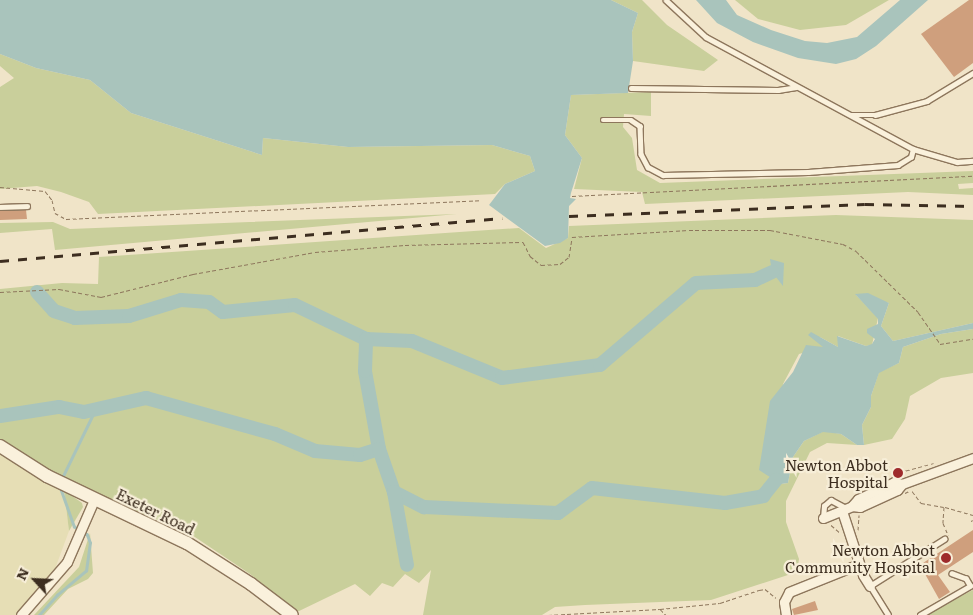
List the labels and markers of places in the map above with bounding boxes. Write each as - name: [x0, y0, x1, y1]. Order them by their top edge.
- place label: Newton Abbot Hospital: [785, 455, 888, 490]
- marker: Newton Abbot Hospital: [892, 467, 904, 479]
- place label: Newton Abbot Community Hospital: [785, 540, 935, 575]
- marker: Newton Abbot Community Hospital: [939, 551, 953, 565]

